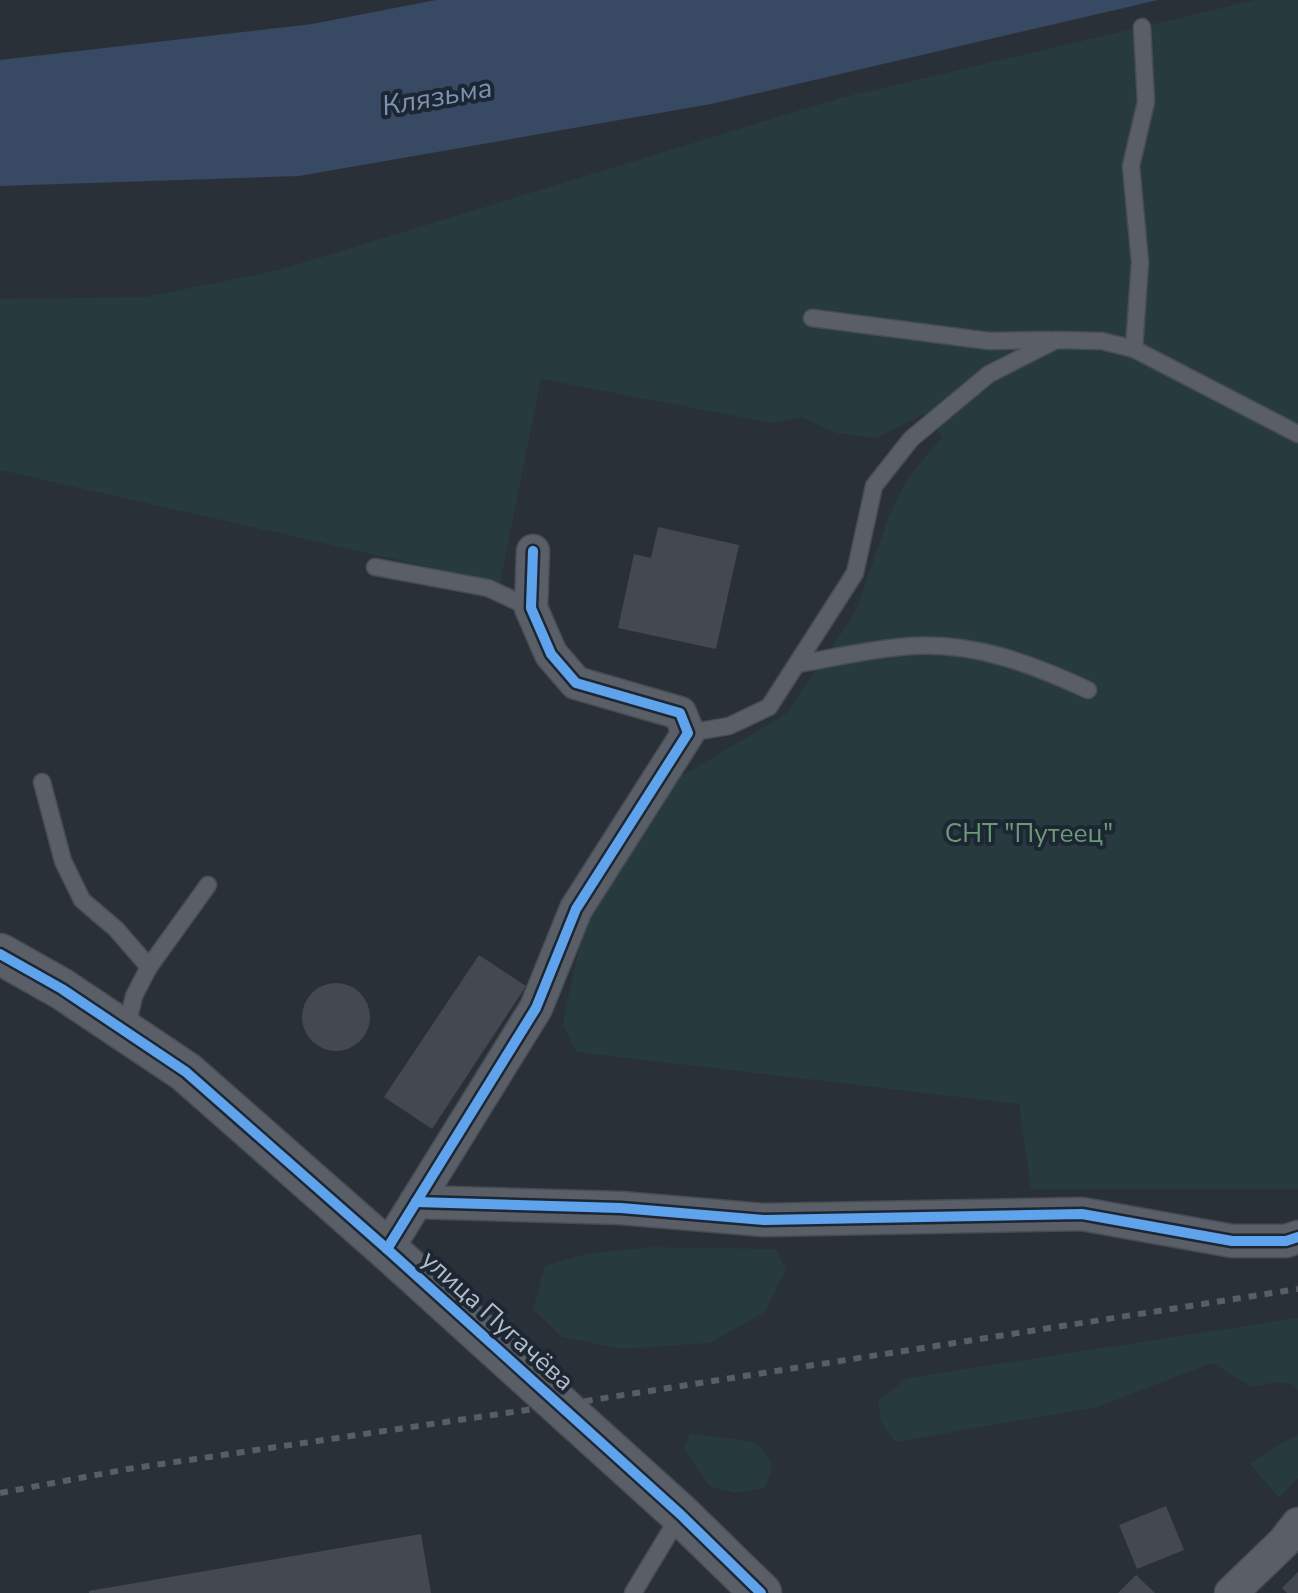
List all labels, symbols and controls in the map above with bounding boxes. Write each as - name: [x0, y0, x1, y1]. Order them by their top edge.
- water label: Клязьма: [379, 69, 495, 125]
- park label: СНТ "Путеец": [945, 816, 1113, 851]
- street label: улица Пугачёва: [414, 1242, 582, 1398]

